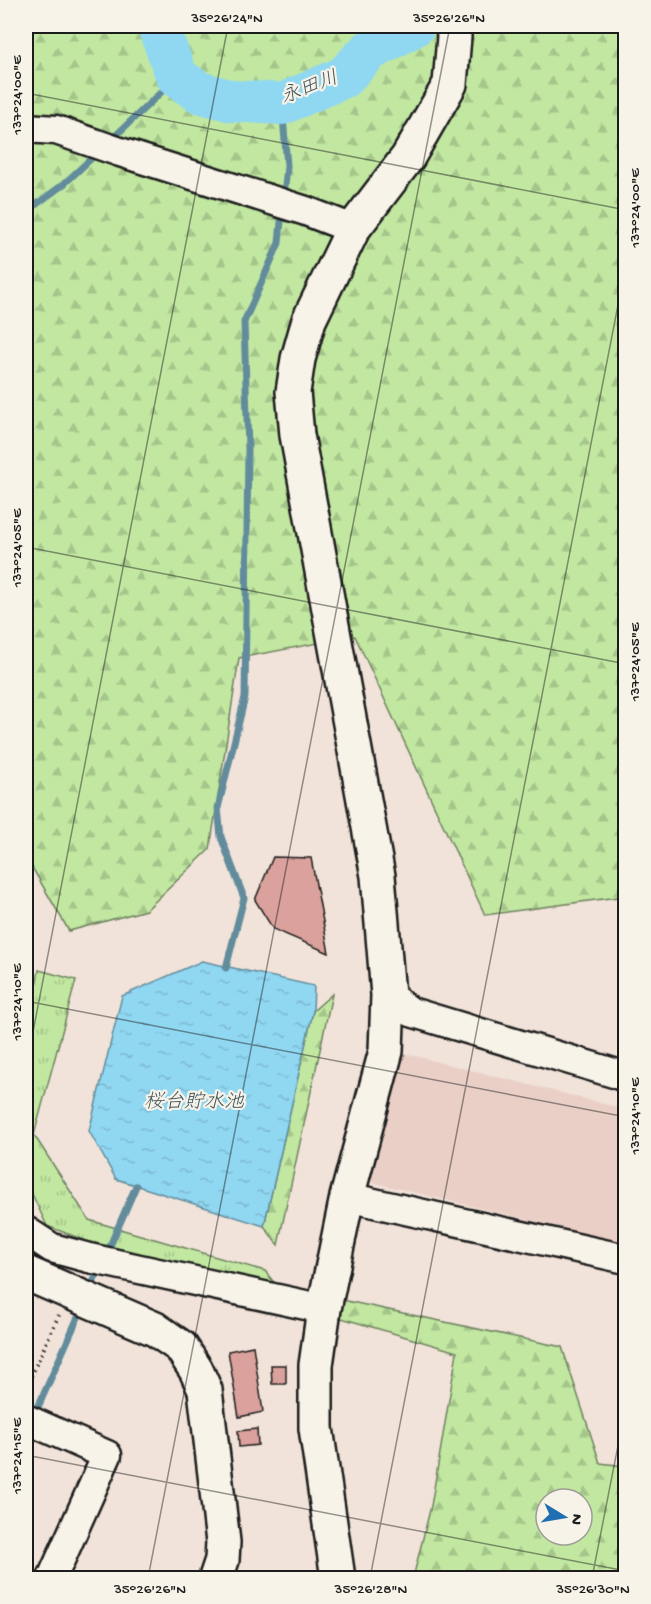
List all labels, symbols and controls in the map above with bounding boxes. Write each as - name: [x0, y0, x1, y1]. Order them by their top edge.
- text: 35°26'24"N: [190, 10, 263, 28]
- text: 35°26'26"N: [412, 10, 485, 28]
- text: 137°24'00"E: [9, 55, 27, 136]
- water label: 永田川: [278, 67, 342, 110]
- text: 137°24'00"E: [627, 168, 645, 249]
- text: 137°24'05"E: [9, 508, 27, 588]
- text: 137°24'05"E: [627, 622, 645, 702]
- text: 137°24'10"E: [9, 963, 27, 1041]
- text: 137°24'10"E: [627, 1077, 645, 1155]
- water label: 桜台貯水池: [144, 1090, 245, 1115]
- text: 137°24'15"E: [9, 1417, 27, 1495]
- north arrow: [534, 1487, 594, 1547]
- text: N: [565, 1512, 586, 1527]
- text: 35°26'26"N: [113, 1581, 186, 1599]
- text: 35°26'28"N: [334, 1581, 408, 1599]
- text: 35°26'30"N: [555, 1581, 630, 1599]

